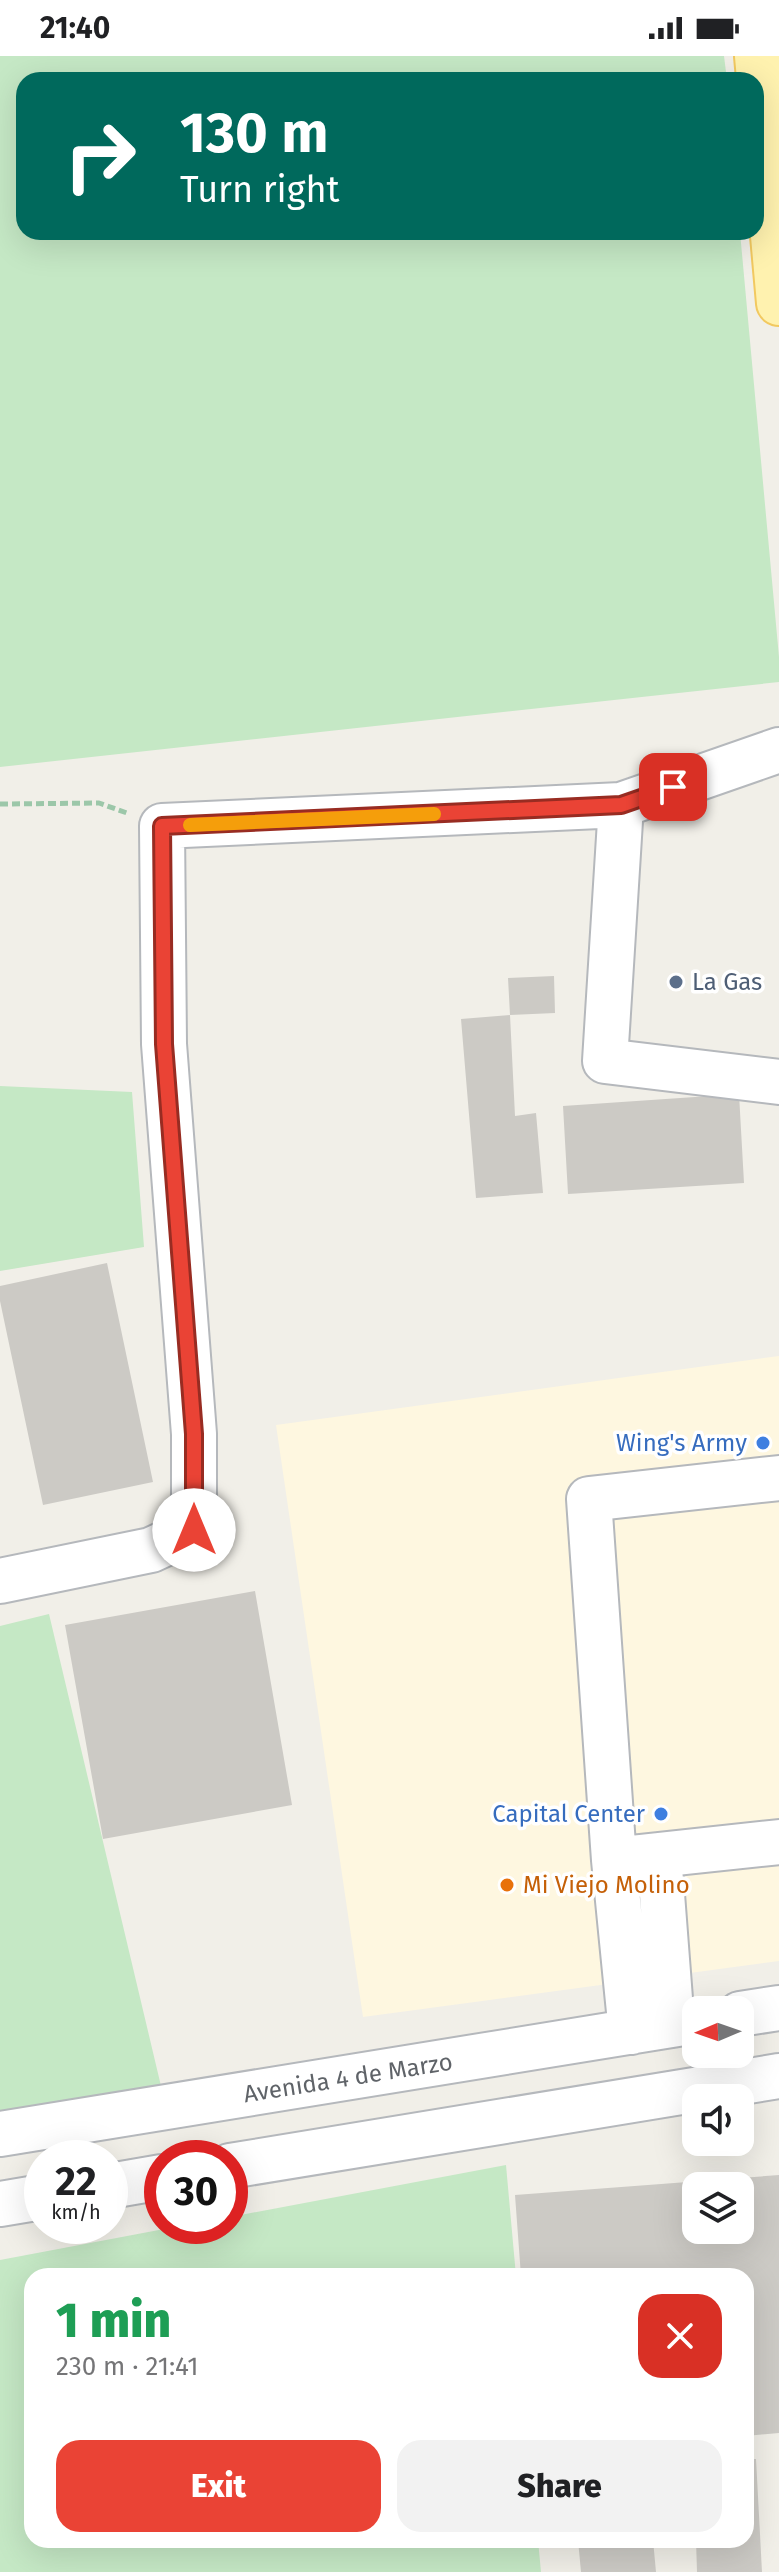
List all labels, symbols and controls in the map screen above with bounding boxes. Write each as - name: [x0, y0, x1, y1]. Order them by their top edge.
- text: 21:40: [40, 10, 110, 46]
- text: 130 m: [180, 100, 328, 167]
- icon: right: [48, 104, 152, 208]
- text: Turn right: [180, 168, 340, 212]
- pin: [639, 753, 707, 821]
- icon: arrive: [651, 765, 695, 809]
- place label: La Gas: [692, 968, 762, 996]
- marker: La Gas: [667, 973, 685, 991]
- place label: Wing's Army: [616, 1429, 747, 1457]
- marker: Wing's Army: [754, 1434, 772, 1452]
- position arrow: [152, 1488, 236, 1572]
- place label: Capital Center: [492, 1800, 646, 1828]
- marker: Capital Center: [652, 1805, 670, 1823]
- place label: Mi Viejo Molino: [523, 1871, 690, 1899]
- marker: Mi Viejo Molino: [498, 1876, 516, 1894]
- north arrow: [682, 1996, 754, 2068]
- map controls: [682, 1996, 754, 2244]
- street label: Avenida 4 de Marzo: [242, 2048, 454, 2108]
- button: sound: [682, 2084, 754, 2156]
- speed limit sign: 30: [144, 2140, 248, 2244]
- text: 22: [55, 2158, 97, 2206]
- button: layers: [682, 2172, 754, 2244]
- text: km/h: [51, 2200, 101, 2224]
- text: 1 min: [56, 2292, 171, 2350]
- button: close: [638, 2294, 722, 2378]
- text: 230 m · 21:41: [56, 2351, 199, 2382]
- button: Exit: [56, 2440, 381, 2532]
- button: Share: [397, 2440, 722, 2532]

